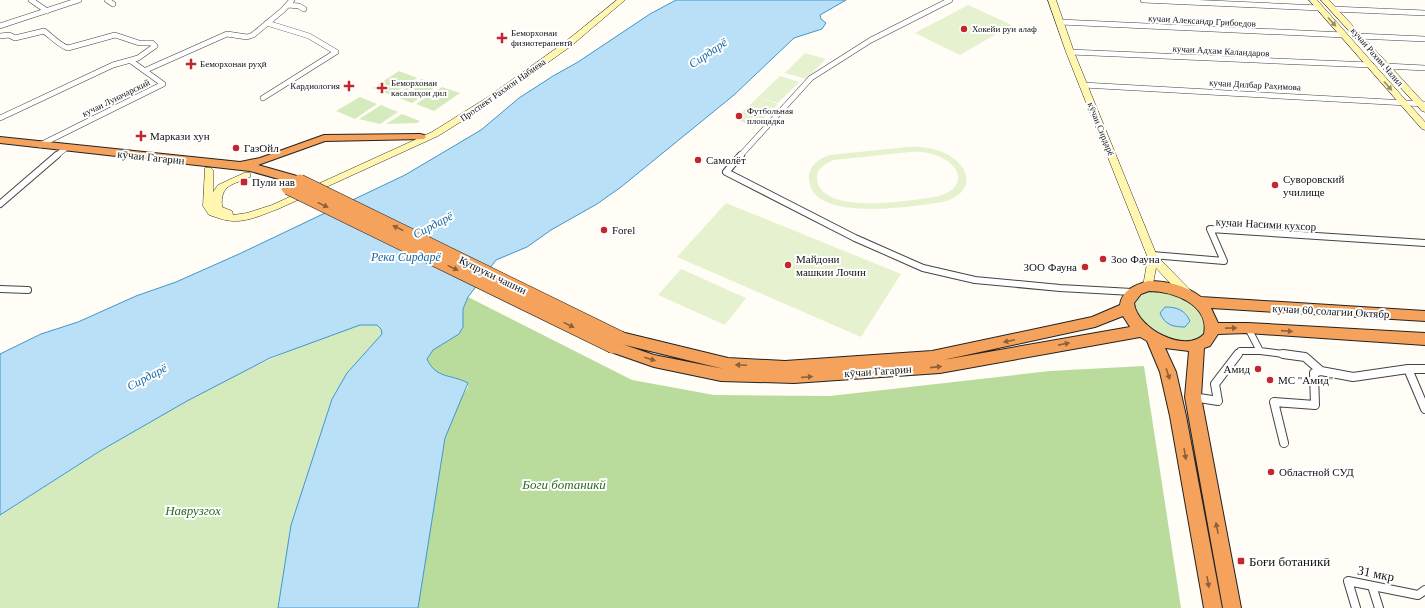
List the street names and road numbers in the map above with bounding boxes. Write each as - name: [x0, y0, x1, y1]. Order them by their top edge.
- street label: кучаи Александр Грибоедов: [1148, 13, 1256, 29]
- street label: кучаи Рахим Чалил: [1349, 26, 1405, 89]
- street label: кучаи Адхам Каландаров: [1172, 43, 1270, 59]
- street label: Проспект Рахмон Набиева: [458, 57, 548, 123]
- street label: кучаи Луначарский: [80, 77, 152, 119]
- street label: кучаи Дилбар Рахимова: [1209, 78, 1301, 92]
- street label: кӯчаи Сирдарё: [1086, 101, 1116, 157]
- street label: кӯчаи Гагарин: [117, 148, 185, 167]
- street label: кучаи Насими кухсор: [1215, 215, 1317, 233]
- street label: Купруки чашни: [457, 254, 529, 297]
- street label: кучаи 60 солагии Октябр: [1272, 302, 1390, 320]
- street label: кӯчаи Гагарин: [844, 363, 912, 379]
- street label: 31 мкр: [1356, 563, 1396, 584]

